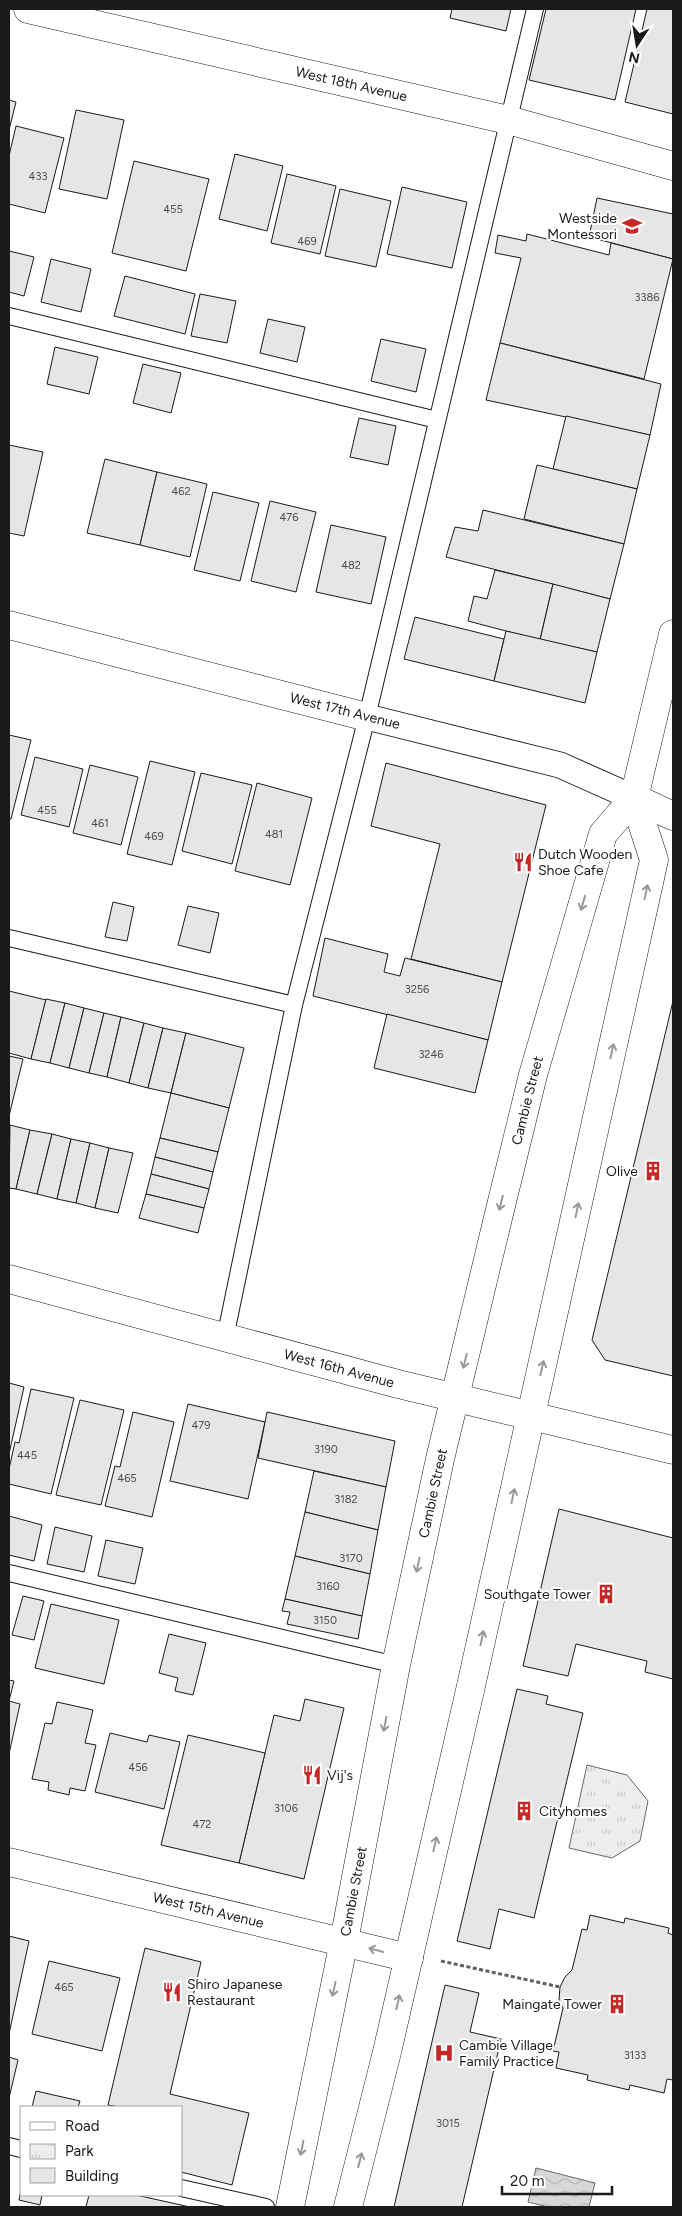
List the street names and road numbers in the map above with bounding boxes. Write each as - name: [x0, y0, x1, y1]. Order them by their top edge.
- street label: West 18th Avenue: [294, 63, 409, 105]
- street label: West 17th Avenue: [288, 689, 402, 733]
- street label: Cambie Street: [508, 1054, 547, 1147]
- street label: West 16th Avenue: [282, 1345, 397, 1391]
- street label: Cambie Street: [415, 1447, 451, 1539]
- street label: Cambie Street: [337, 1845, 370, 1938]
- street label: West 15th Avenue: [151, 1888, 266, 1931]

